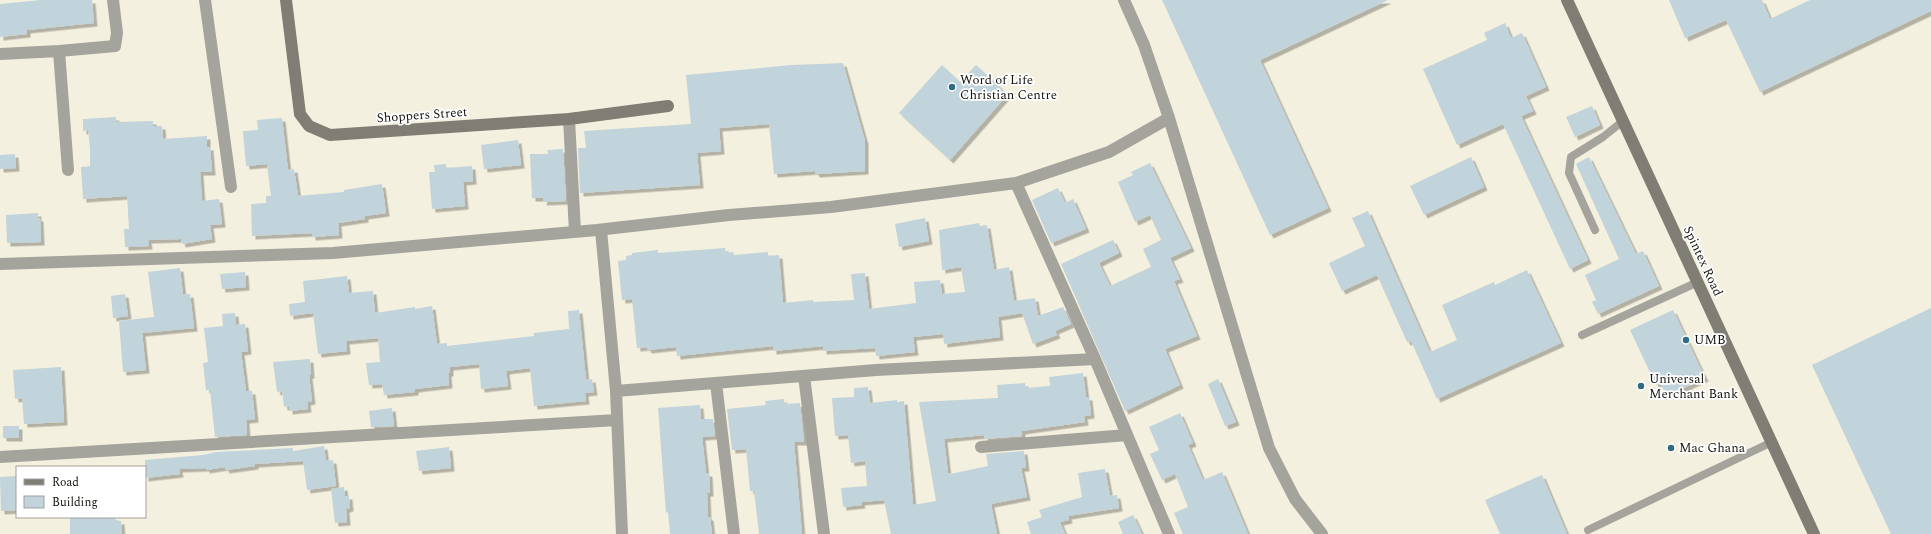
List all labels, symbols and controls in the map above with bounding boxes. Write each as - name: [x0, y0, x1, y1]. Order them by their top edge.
- place label: Word of Life Christian Centre: [960, 70, 1057, 105]
- marker: Word of Life Christian Centre: [947, 82, 957, 92]
- street label: Shoppers Street: [376, 102, 468, 128]
- street label: Spintex Road: [1678, 222, 1728, 300]
- place label: UMB: [1694, 330, 1726, 350]
- marker: UMB: [1681, 335, 1691, 345]
- place label: Universal Merchant Bank: [1649, 369, 1738, 404]
- marker: Universal Merchant Bank: [1636, 381, 1646, 391]
- place label: Mac Ghana: [1679, 438, 1746, 458]
- marker: Mac Ghana: [1666, 443, 1676, 453]
- legend: [16, 466, 146, 518]
- text: Road: [52, 473, 79, 492]
- text: Building: [52, 493, 98, 512]

